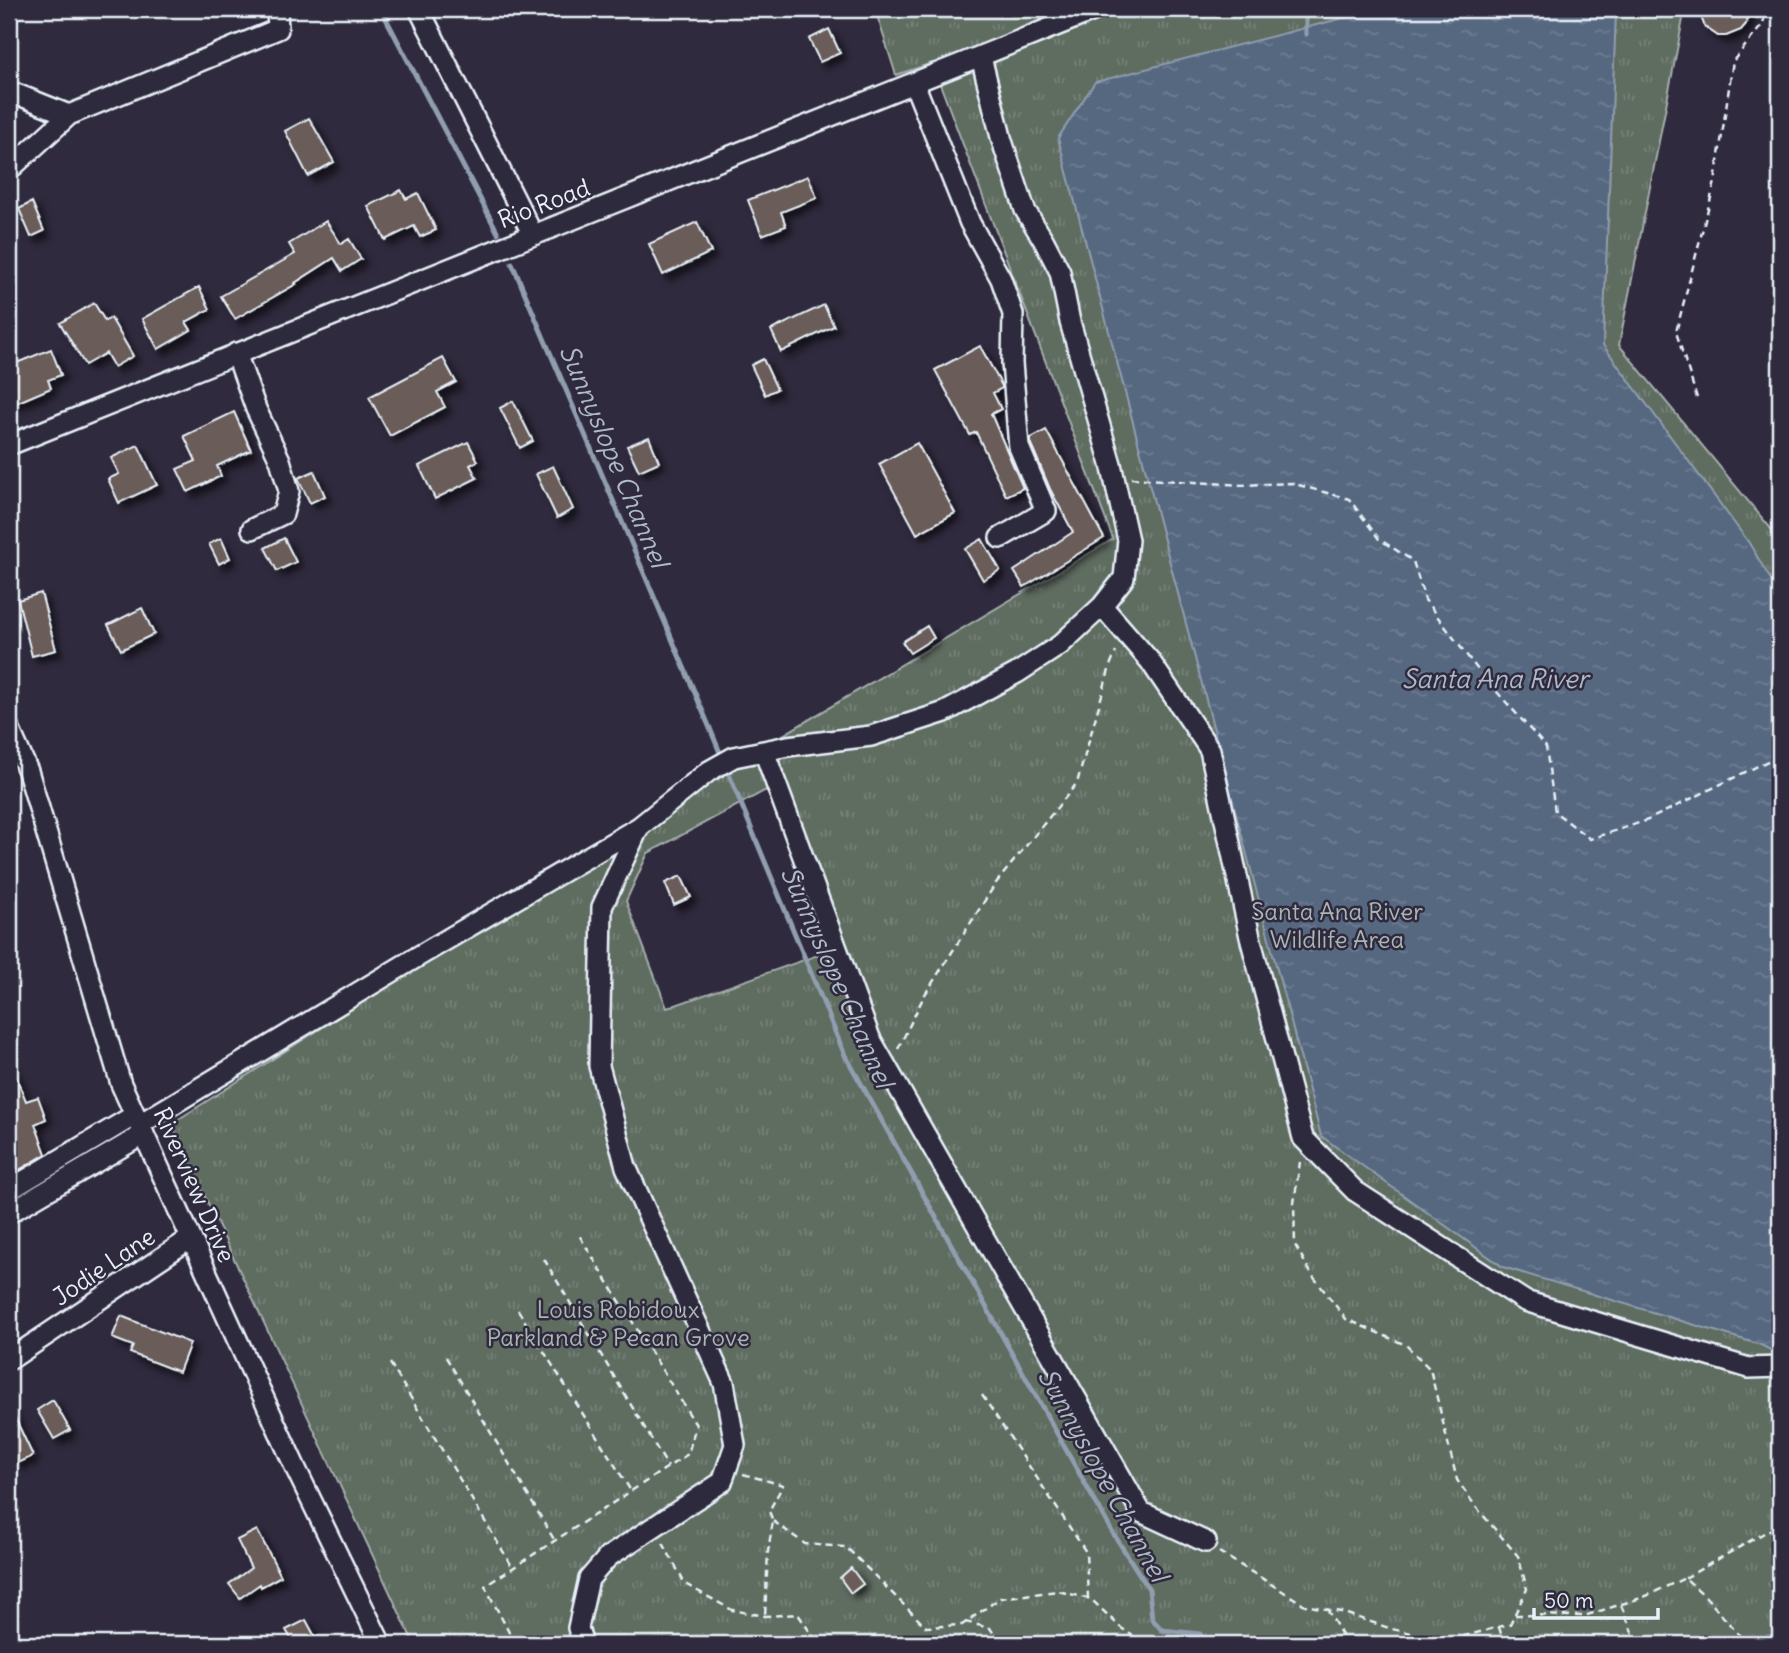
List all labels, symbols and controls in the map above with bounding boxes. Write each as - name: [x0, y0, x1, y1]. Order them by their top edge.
- street label: Rio Road: [493, 172, 594, 234]
- water label: Sunnyslope Channel: [553, 340, 677, 575]
- water label: Santa Ana River: [1402, 662, 1592, 695]
- water label: Sunnyslope Channel: [774, 861, 902, 1095]
- park label: Santa Ana River Wildlife Area: [1251, 896, 1423, 954]
- street label: Riverview Drive: [147, 1103, 242, 1267]
- street label: Jodie Lane: [46, 1221, 160, 1311]
- park label: Louis Robidoux Parkland & Pecan Grove: [486, 1294, 750, 1352]
- water label: Sunnyslope Channel: [1031, 1362, 1177, 1590]
- scale bar: [1534, 1576, 1658, 1620]
- text: 50 m: [1544, 1587, 1593, 1614]

